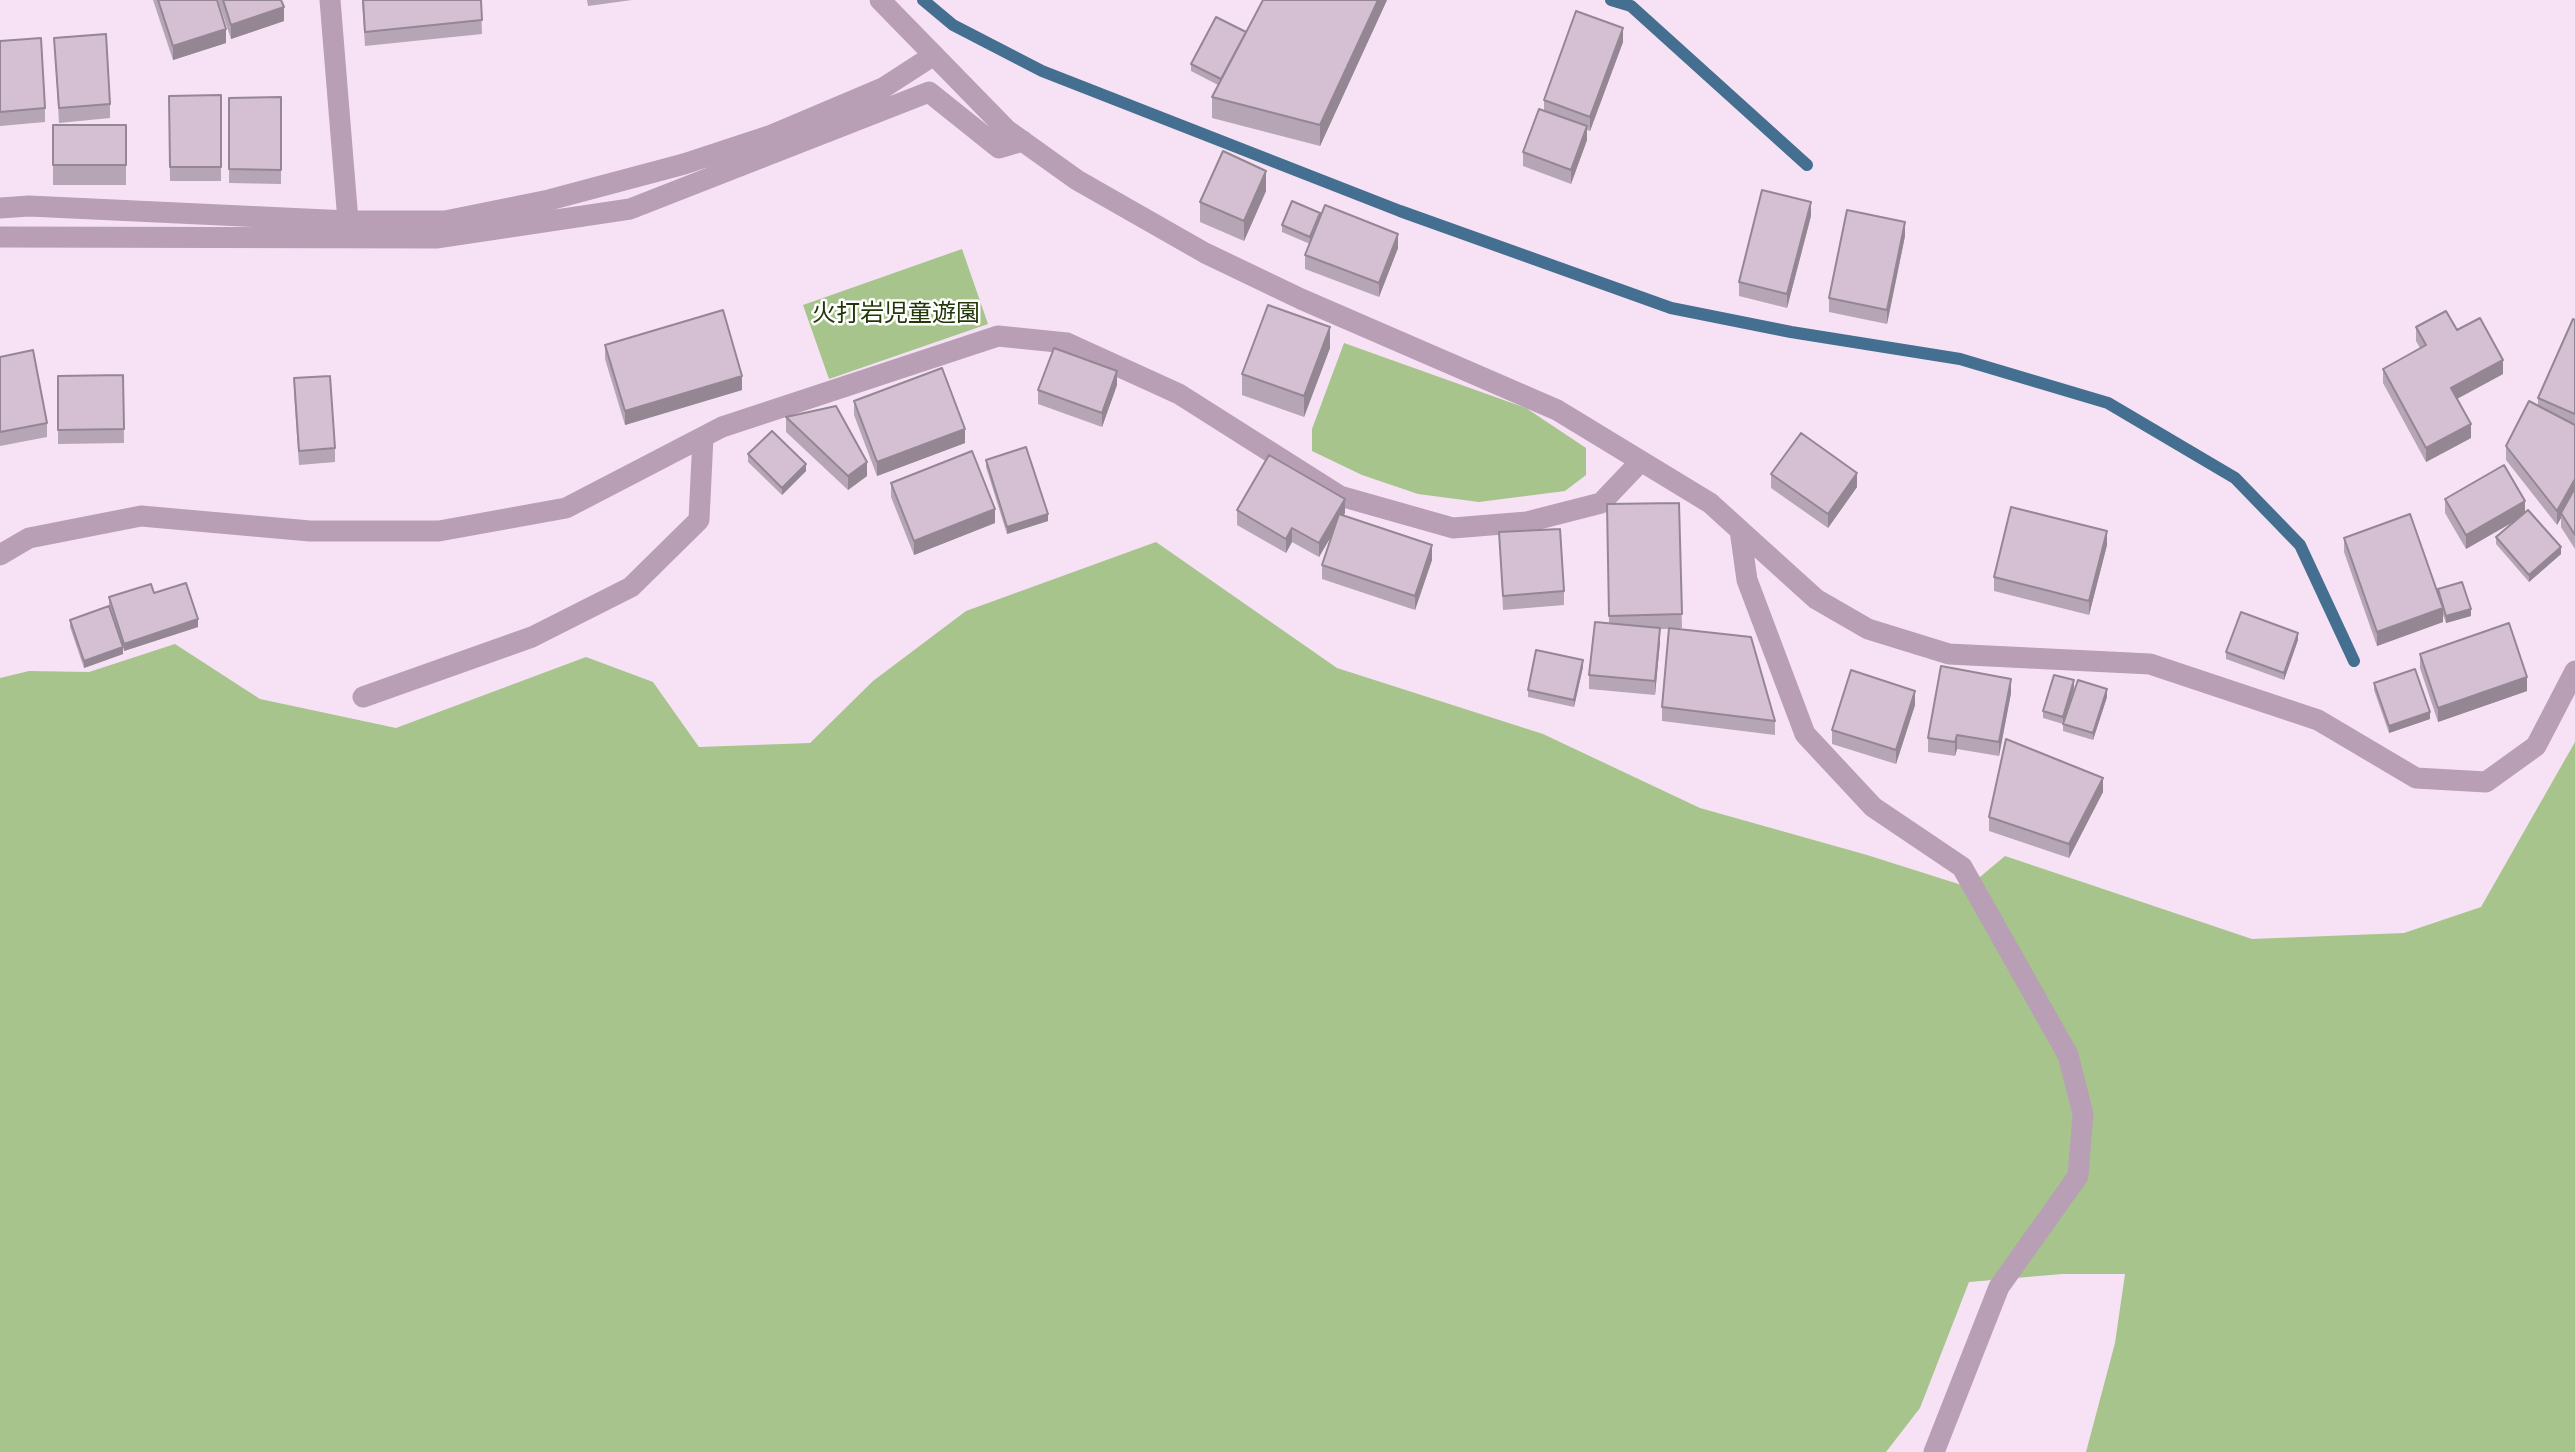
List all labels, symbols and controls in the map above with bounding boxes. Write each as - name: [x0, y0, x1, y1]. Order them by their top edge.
- park label: 火打岩児童遊園: [812, 300, 980, 328]

